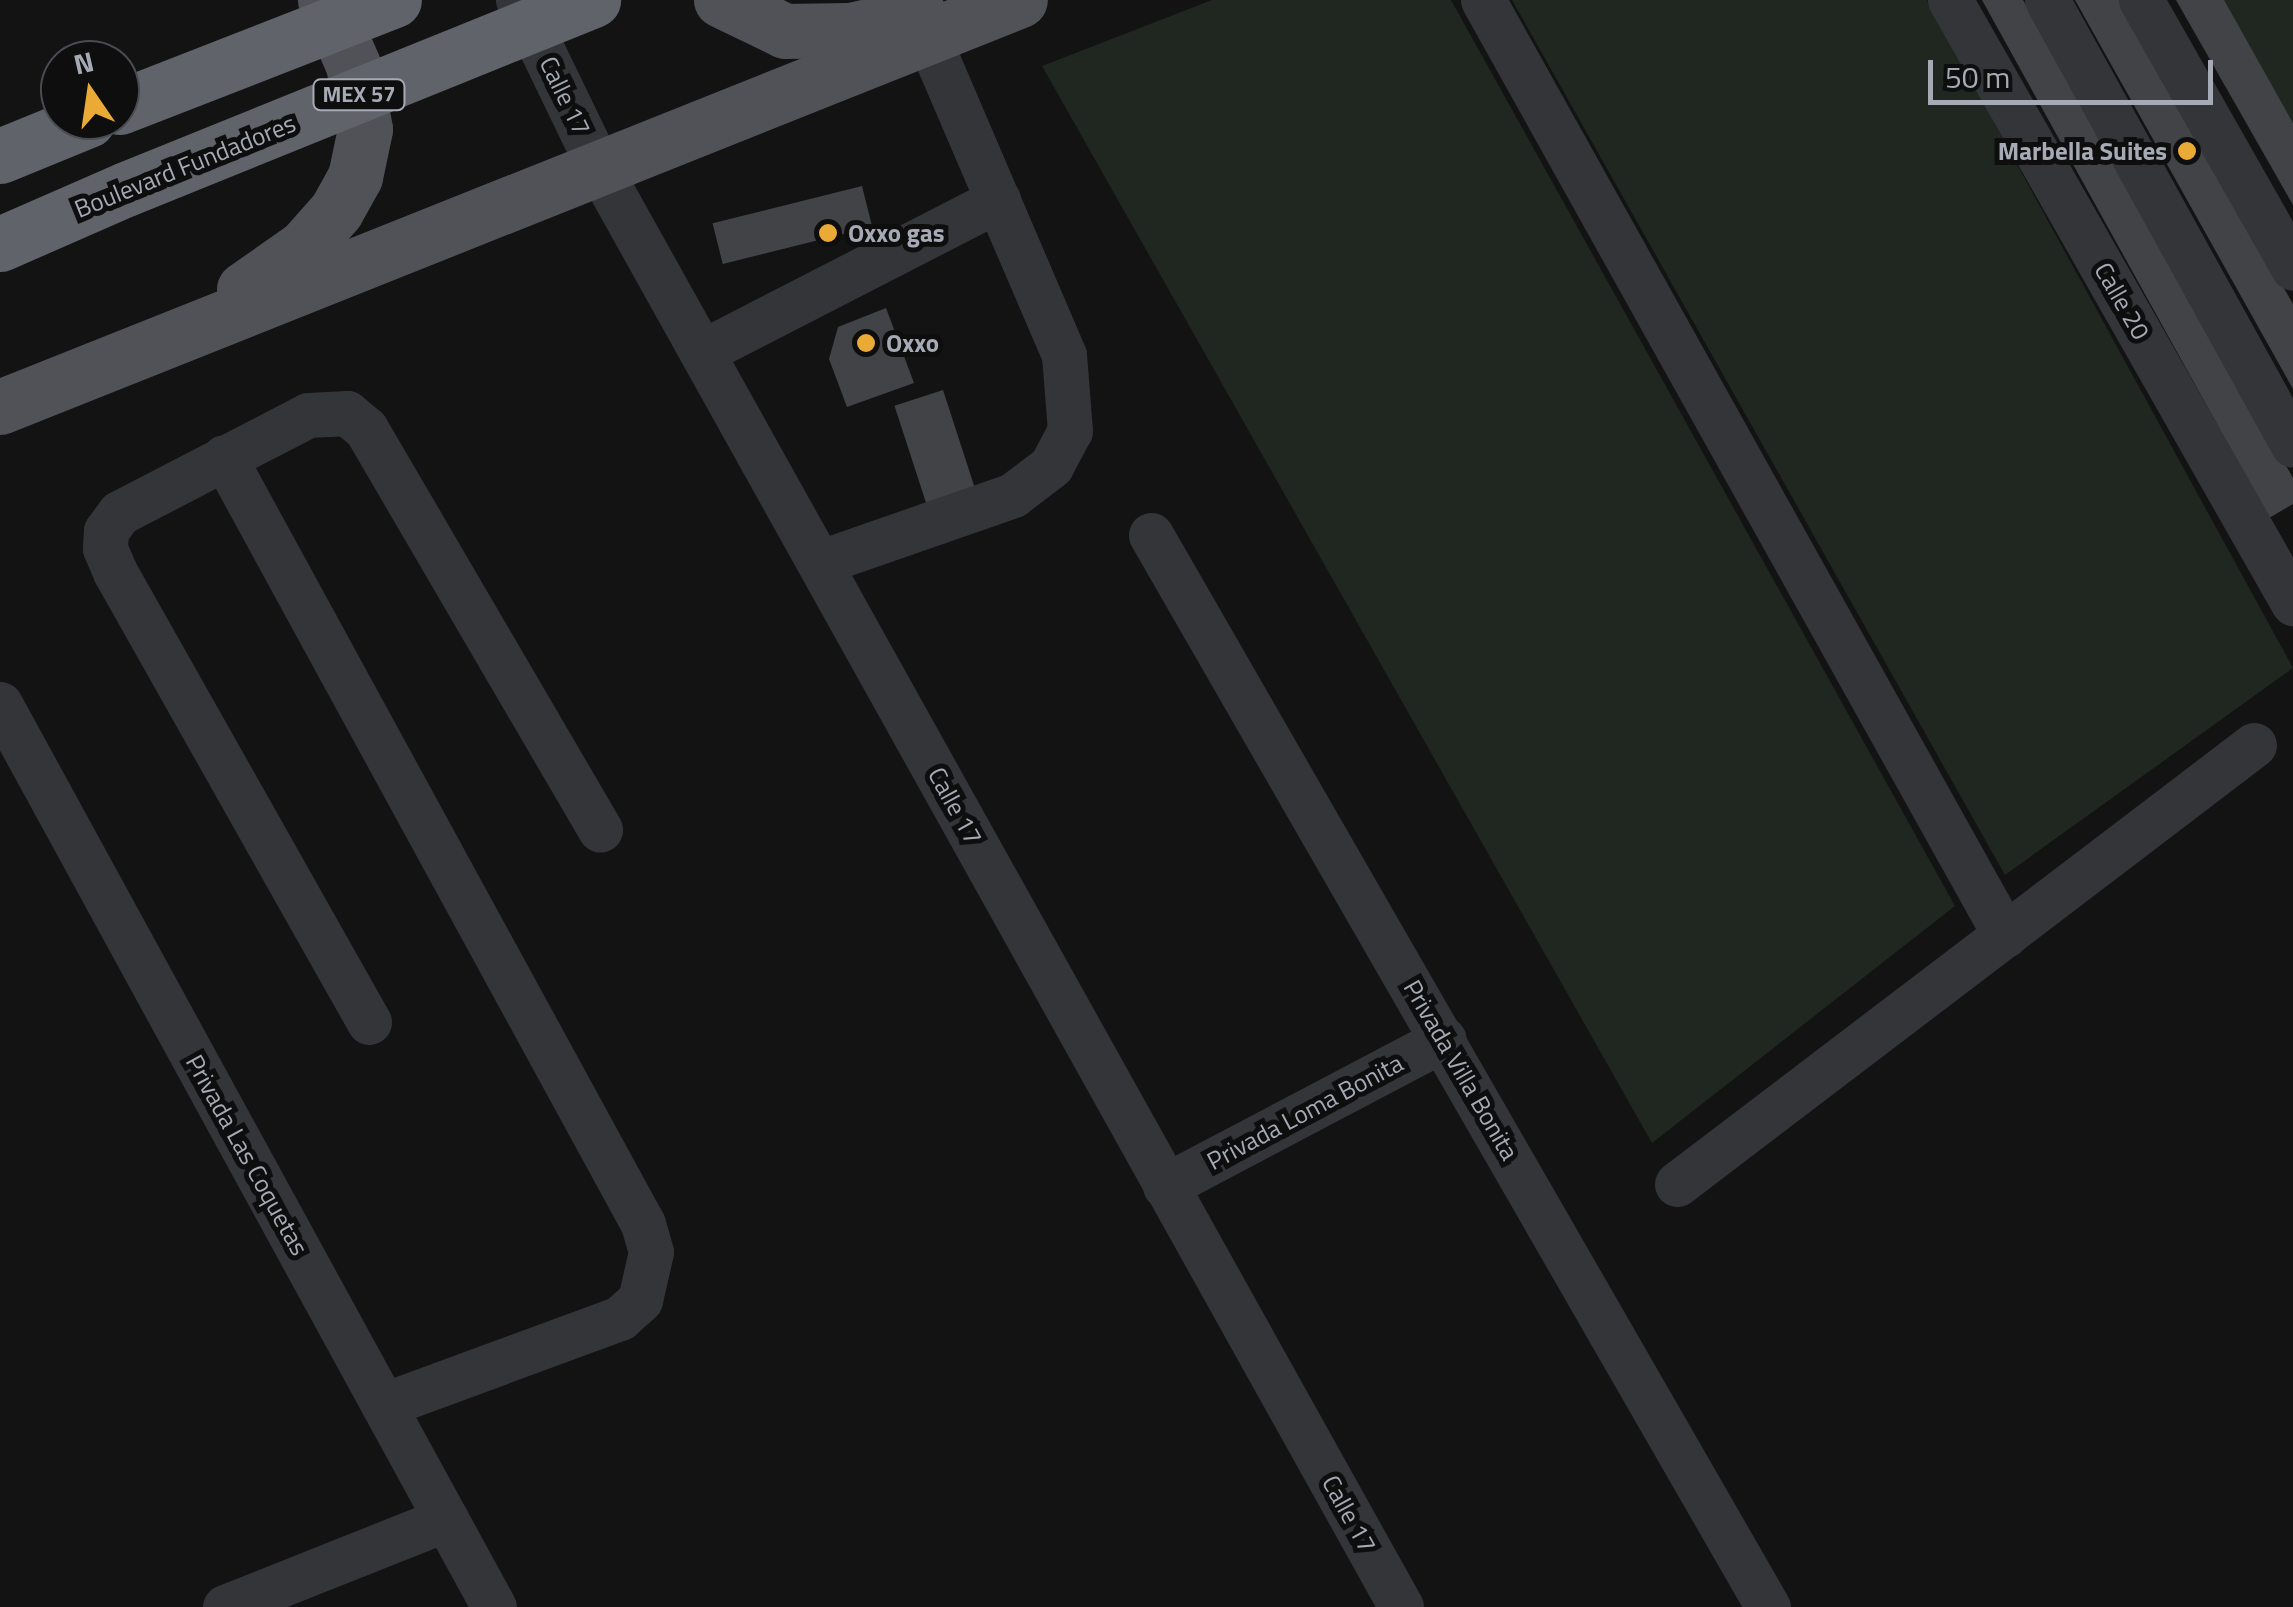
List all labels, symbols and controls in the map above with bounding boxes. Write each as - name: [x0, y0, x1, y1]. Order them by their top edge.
- text: N: [69, 39, 98, 85]
- north arrow: [40, 40, 140, 140]
- scale bar: [1933, 40, 2218, 102]
- street label: Calle 17: [533, 52, 597, 140]
- text: 50 m: [1945, 54, 2010, 100]
- road number: MEX 57: [312, 78, 406, 112]
- street label: Boulevard Fundadores: [70, 108, 300, 224]
- place label: Marbella Suites: [1998, 136, 2167, 166]
- marker: Marbella Suites: [2176, 140, 2198, 162]
- place label: Oxxo gas: [848, 218, 944, 248]
- marker: Oxxo gas: [817, 222, 839, 244]
- street label: Calle 20: [2088, 257, 2156, 345]
- place label: Oxxo: [886, 328, 939, 358]
- marker: Oxxo: [855, 332, 877, 354]
- street label: Calle 17: [922, 762, 988, 850]
- street label: Privada Villa Bonita: [1397, 975, 1525, 1165]
- street label: Privada Loma Bonita: [1202, 1048, 1408, 1176]
- street label: Privada Las Coquetas: [179, 1049, 315, 1261]
- street label: Calle 17: [1316, 1470, 1382, 1558]

